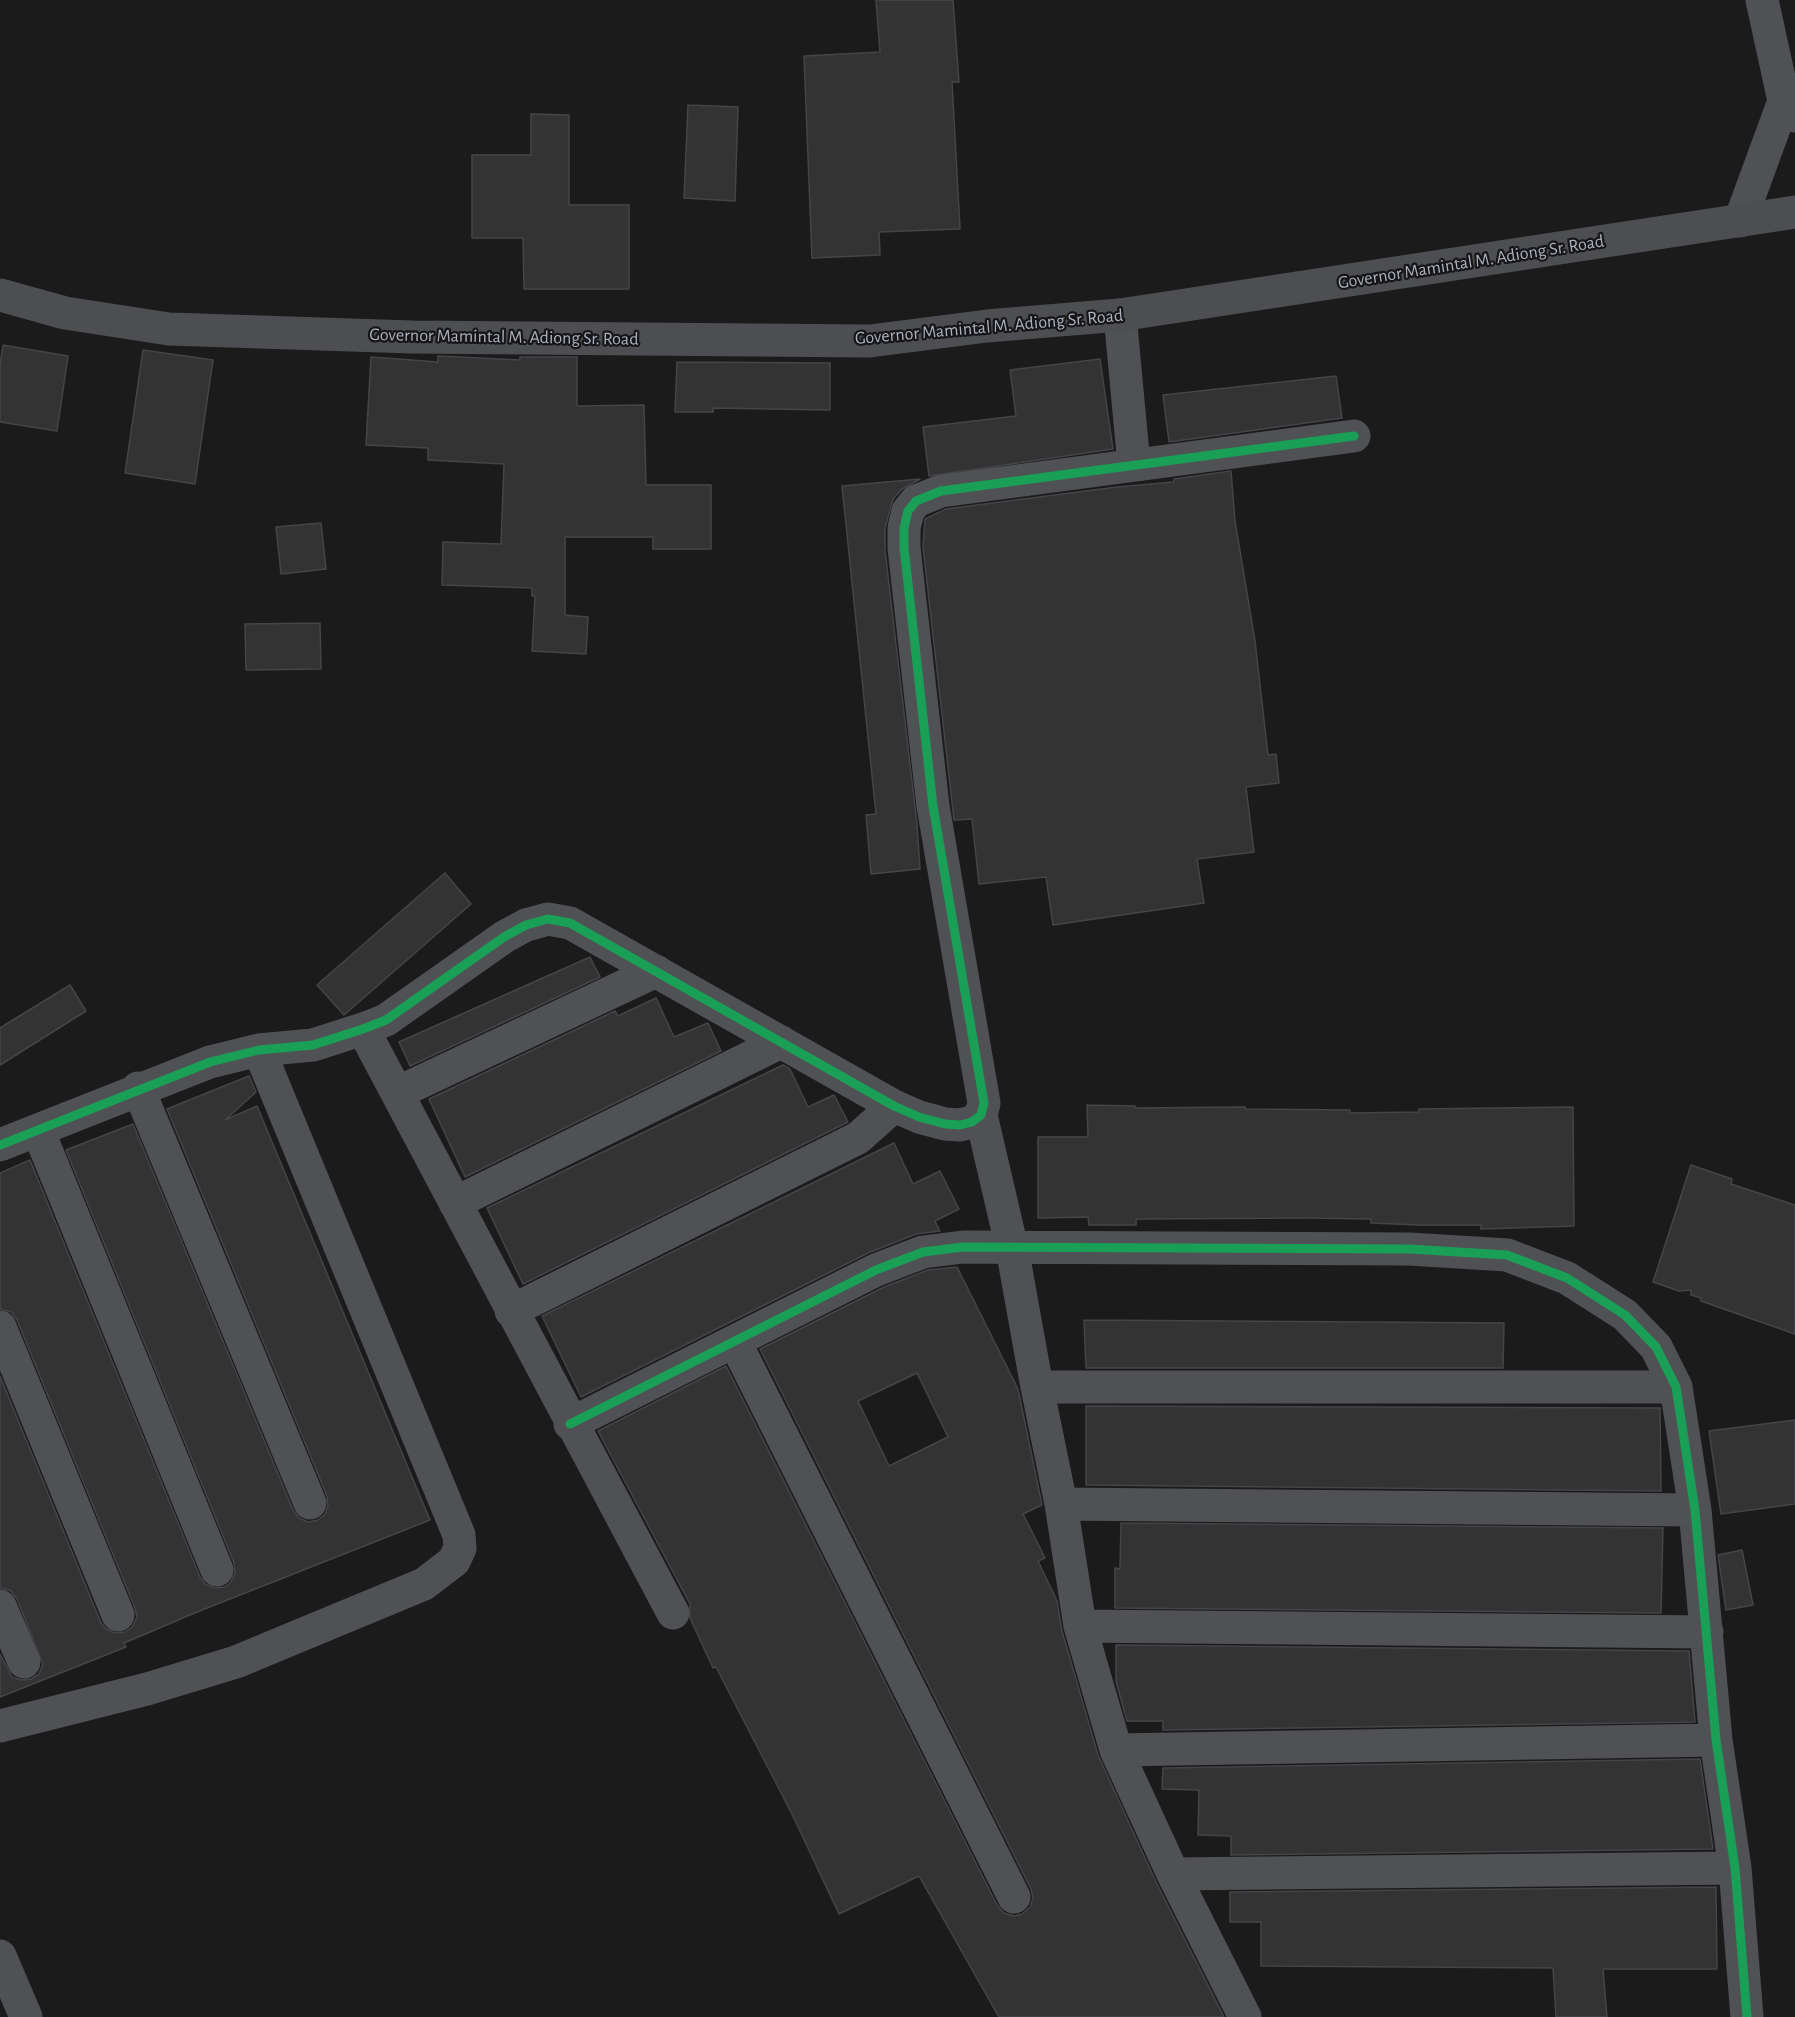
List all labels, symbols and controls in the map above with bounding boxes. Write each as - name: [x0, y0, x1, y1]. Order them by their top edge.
- street label: Governor Mamintal M. Adiong Sr. Road: [1336, 230, 1606, 294]
- street label: Governor Mamintal M. Adiong Sr. Road: [854, 305, 1124, 349]
- street label: Governor Mamintal M. Adiong Sr. Road: [369, 324, 639, 350]

